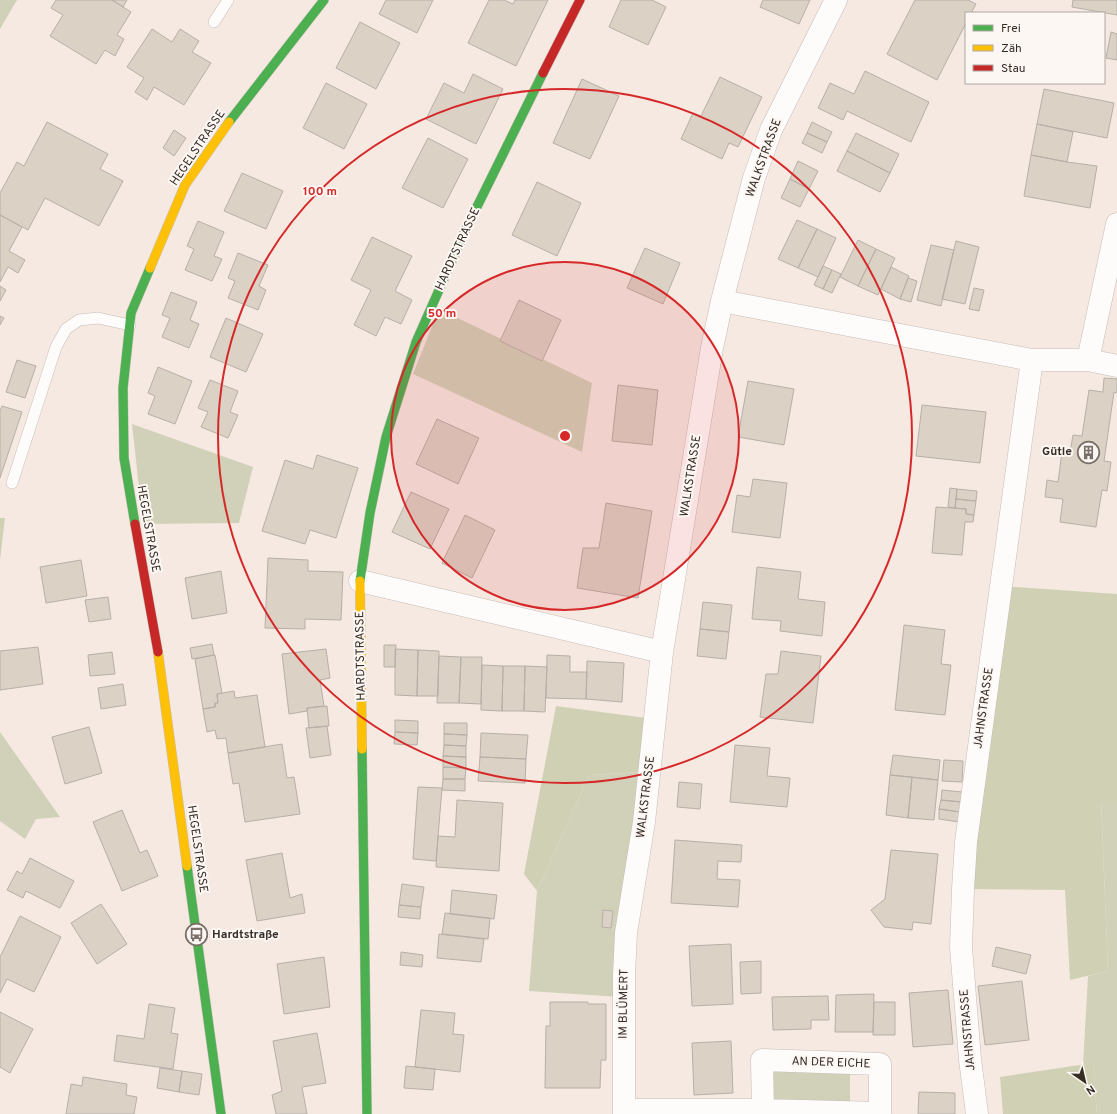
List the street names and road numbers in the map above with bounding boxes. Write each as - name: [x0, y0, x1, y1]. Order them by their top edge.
- street label: HEGELSTRASSE: [167, 107, 229, 189]
- street label: WALKSTRASSE: [742, 116, 786, 200]
- street label: HARDTSTRASSE: [432, 205, 484, 293]
- street label: WALKSTRASSE: [677, 434, 705, 518]
- street label: HEGELSTRASSE: [132, 484, 164, 574]
- street label: HARDTSTRASSE: [352, 611, 370, 701]
- street label: JAHNSTRASSE: [970, 666, 998, 750]
- street label: WALKSTRASSE: [633, 755, 659, 839]
- street label: HEGELSTRASSE: [183, 804, 211, 894]
- street label: IM BLÜMERT: [615, 969, 633, 1039]
- street label: JAHNSTRASSE: [956, 988, 980, 1072]
- street label: AN DER EICHE: [791, 1054, 871, 1072]

